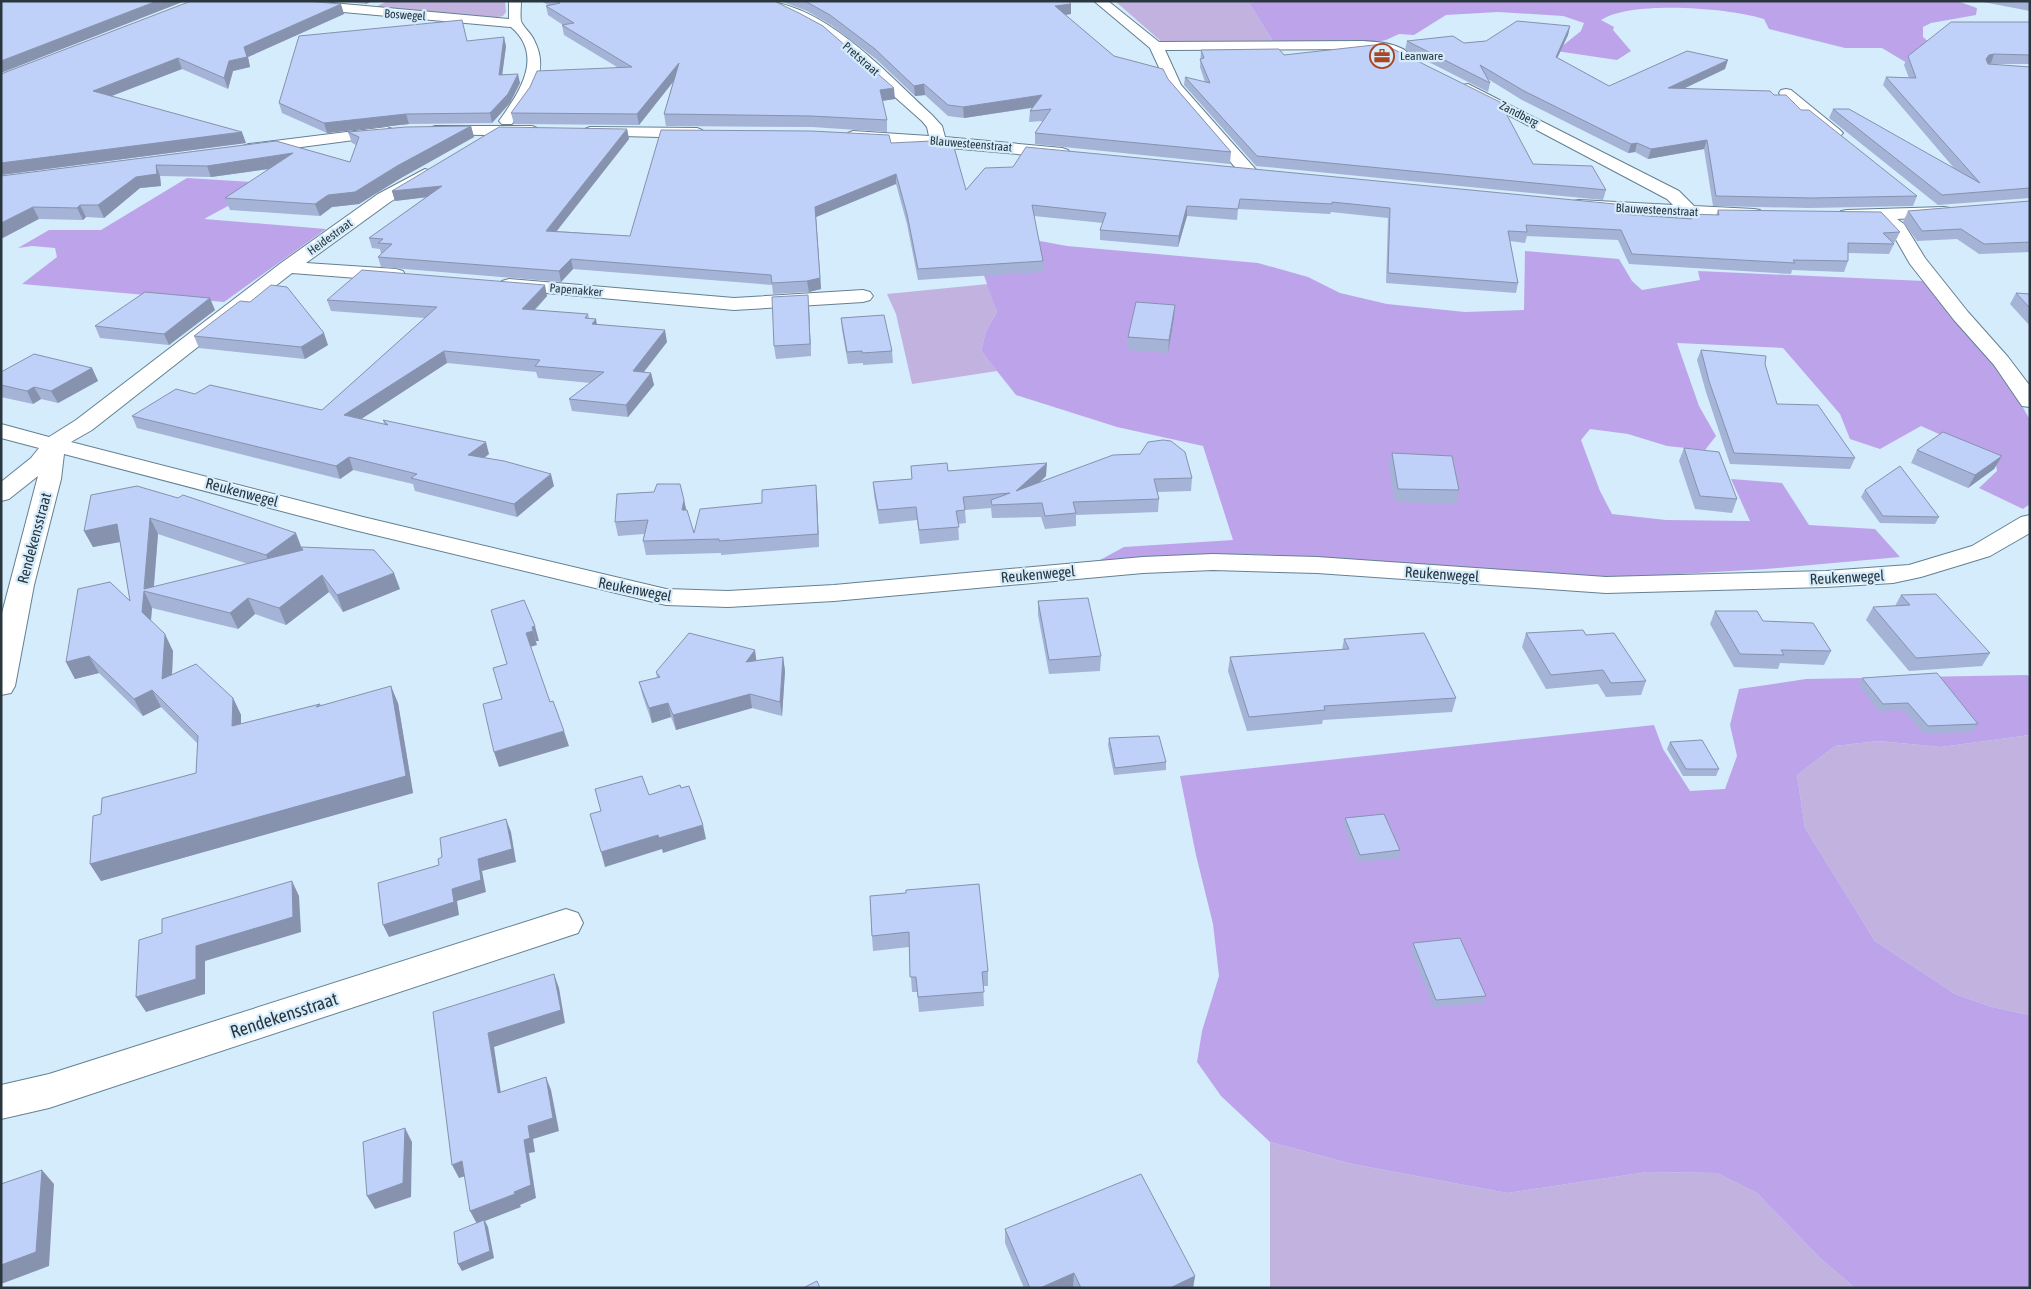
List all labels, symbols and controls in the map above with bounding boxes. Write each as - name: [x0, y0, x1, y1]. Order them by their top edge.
- street label: Boswegel: [384, 7, 427, 23]
- street label: Pretstraat: [840, 39, 883, 79]
- office icon: Leanware: [1369, 43, 1395, 69]
- place label: Leanware: [1400, 49, 1443, 63]
- street label: Zandberg: [1497, 98, 1542, 130]
- street label: Blauwesteenstraat: [929, 133, 1013, 155]
- street label: Blauwesteenstraat: [1615, 201, 1699, 219]
- street label: Heidestraat: [305, 216, 356, 258]
- street label: Papenakker: [549, 281, 603, 299]
- street label: Reukenwegel: [204, 474, 280, 510]
- street label: Rendekensstraat: [14, 491, 54, 585]
- street label: Reukenwegel: [1000, 562, 1076, 586]
- street label: Reukenwegel: [1404, 563, 1480, 585]
- street label: Reukenwegel: [1809, 567, 1885, 587]
- street label: Reukenwegel: [597, 574, 673, 604]
- street label: Rendekensstraat: [228, 988, 340, 1042]

